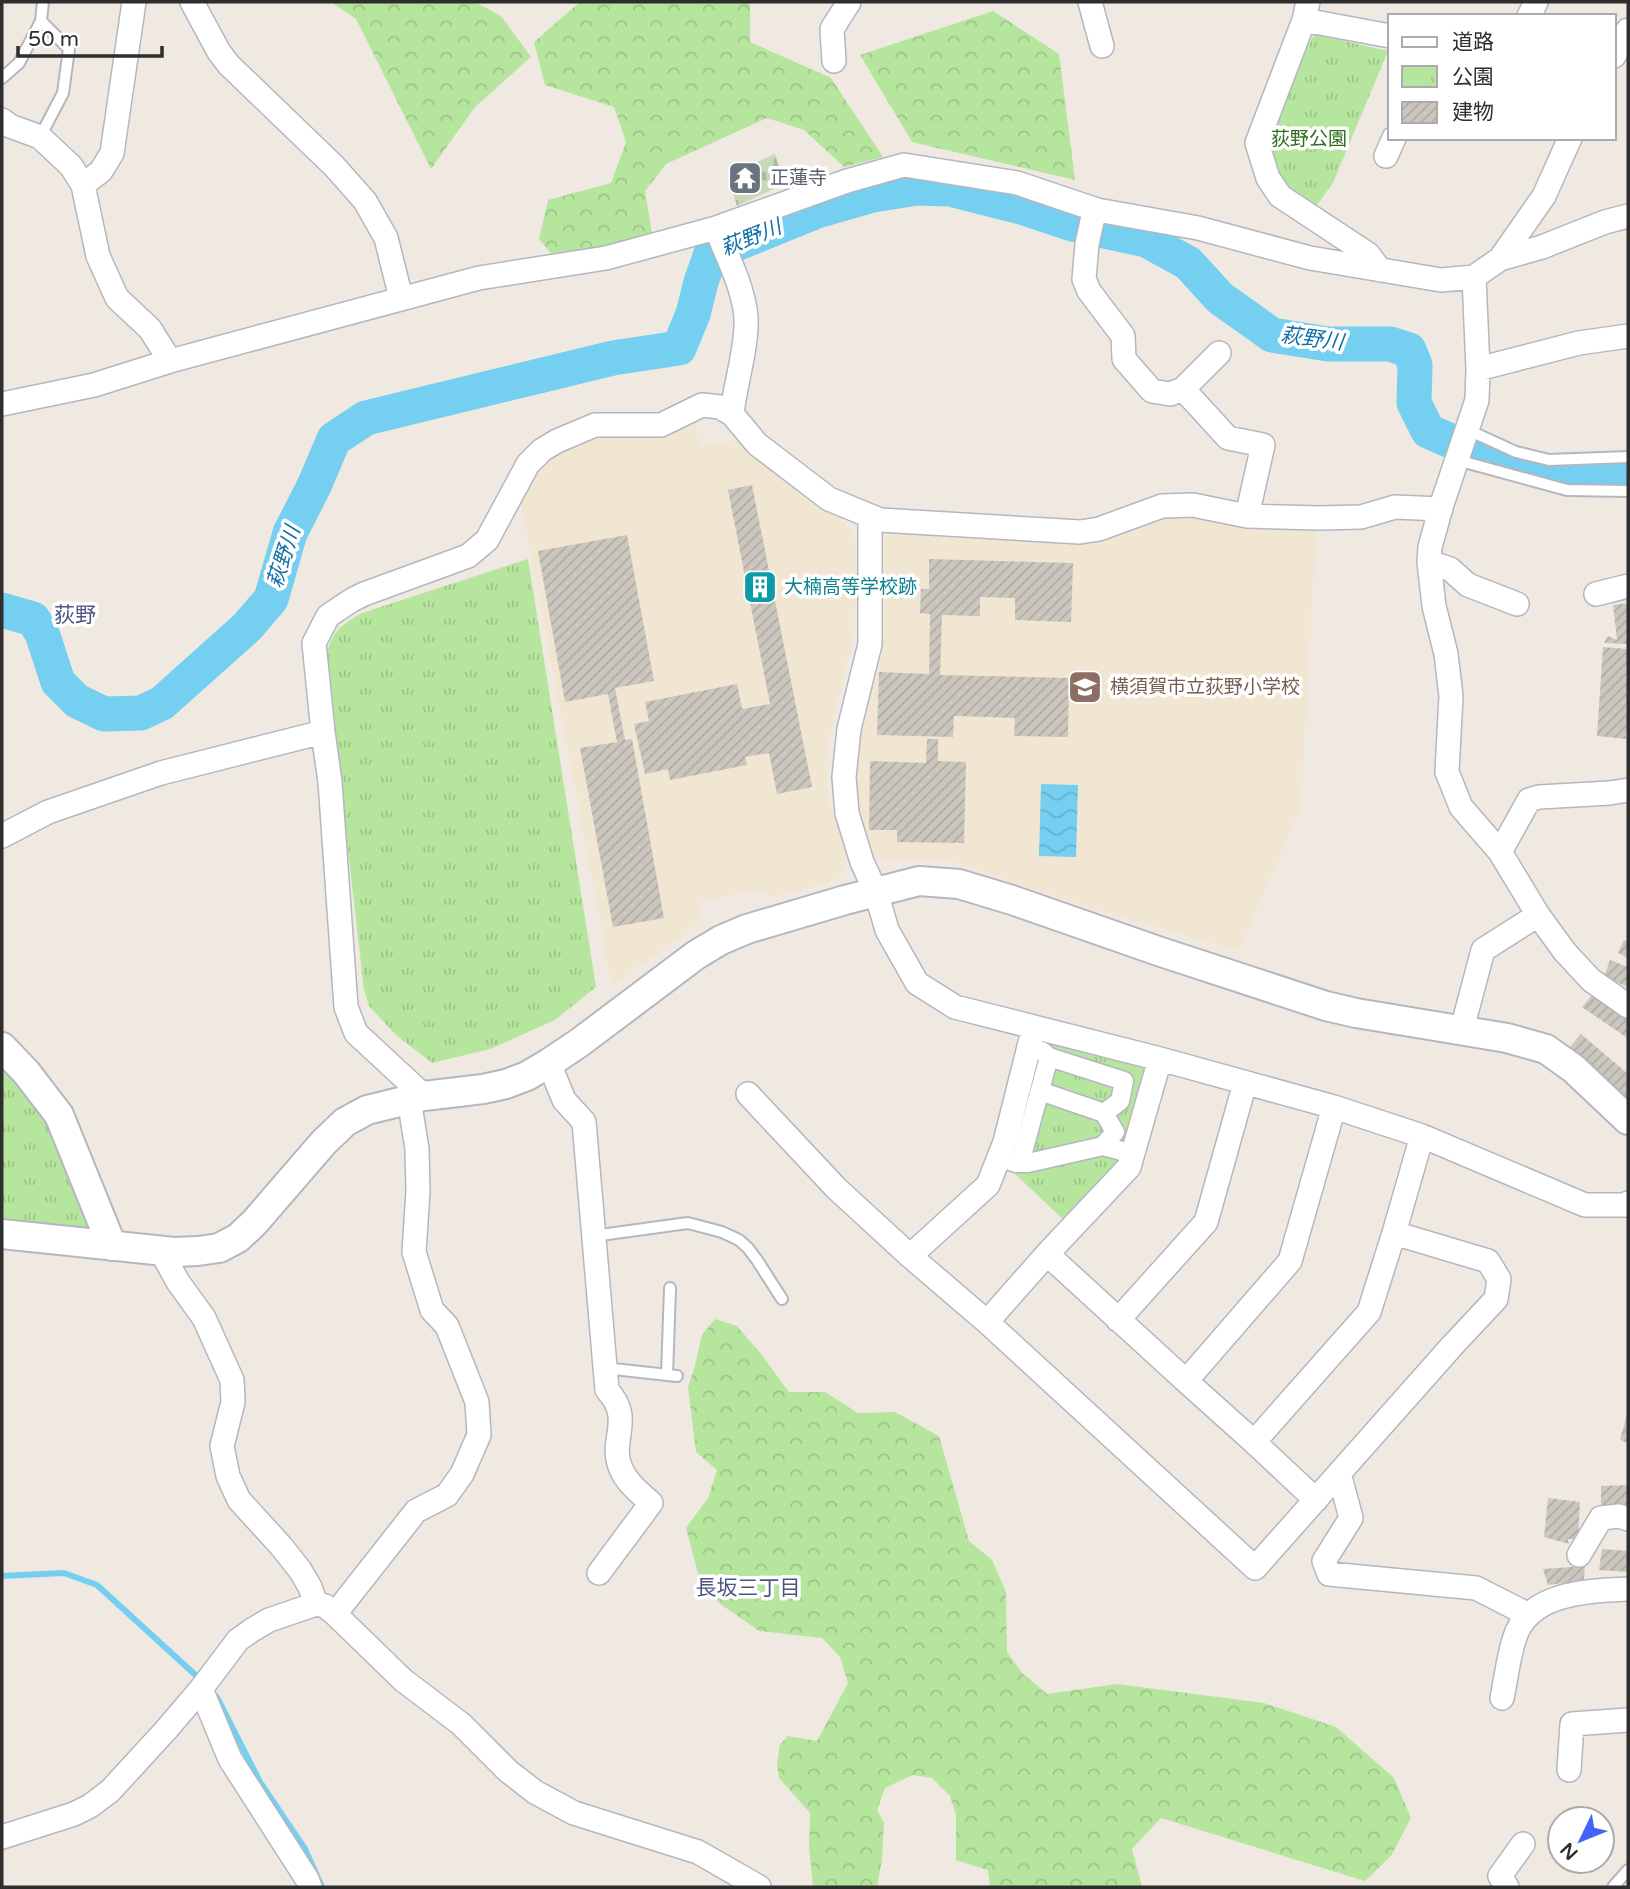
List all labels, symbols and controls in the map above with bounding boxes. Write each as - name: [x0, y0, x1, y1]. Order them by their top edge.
- scale bar: [18, 14, 161, 58]
- legend: [1388, 14, 1616, 140]
- text: 50 m: [28, 27, 79, 52]
- text: 道路: [1452, 30, 1494, 55]
- text: 公園: [1452, 65, 1494, 90]
- text: 建物: [1452, 100, 1494, 125]
- park label: 荻野公園: [1271, 128, 1347, 150]
- temple icon: 正蓮寺: [726, 159, 764, 197]
- place label: 正蓮寺: [770, 167, 827, 189]
- water label: 萩野川: [717, 214, 787, 261]
- water label: 萩野川: [1279, 323, 1347, 355]
- water label: 萩野川: [262, 521, 306, 591]
- building icon: 大楠高等学校跡: [741, 568, 779, 606]
- place label: 大楠高等学校跡: [784, 576, 917, 598]
- district label: 荻野: [54, 603, 96, 628]
- school or university icon: 横須賀市立荻野小学校: [1066, 668, 1104, 706]
- place label: 横須賀市立荻野小学校: [1110, 676, 1300, 698]
- district label: 長坂三丁目: [696, 1576, 801, 1601]
- north arrow: [1546, 1805, 1616, 1875]
- text: N: [1556, 1838, 1583, 1864]

